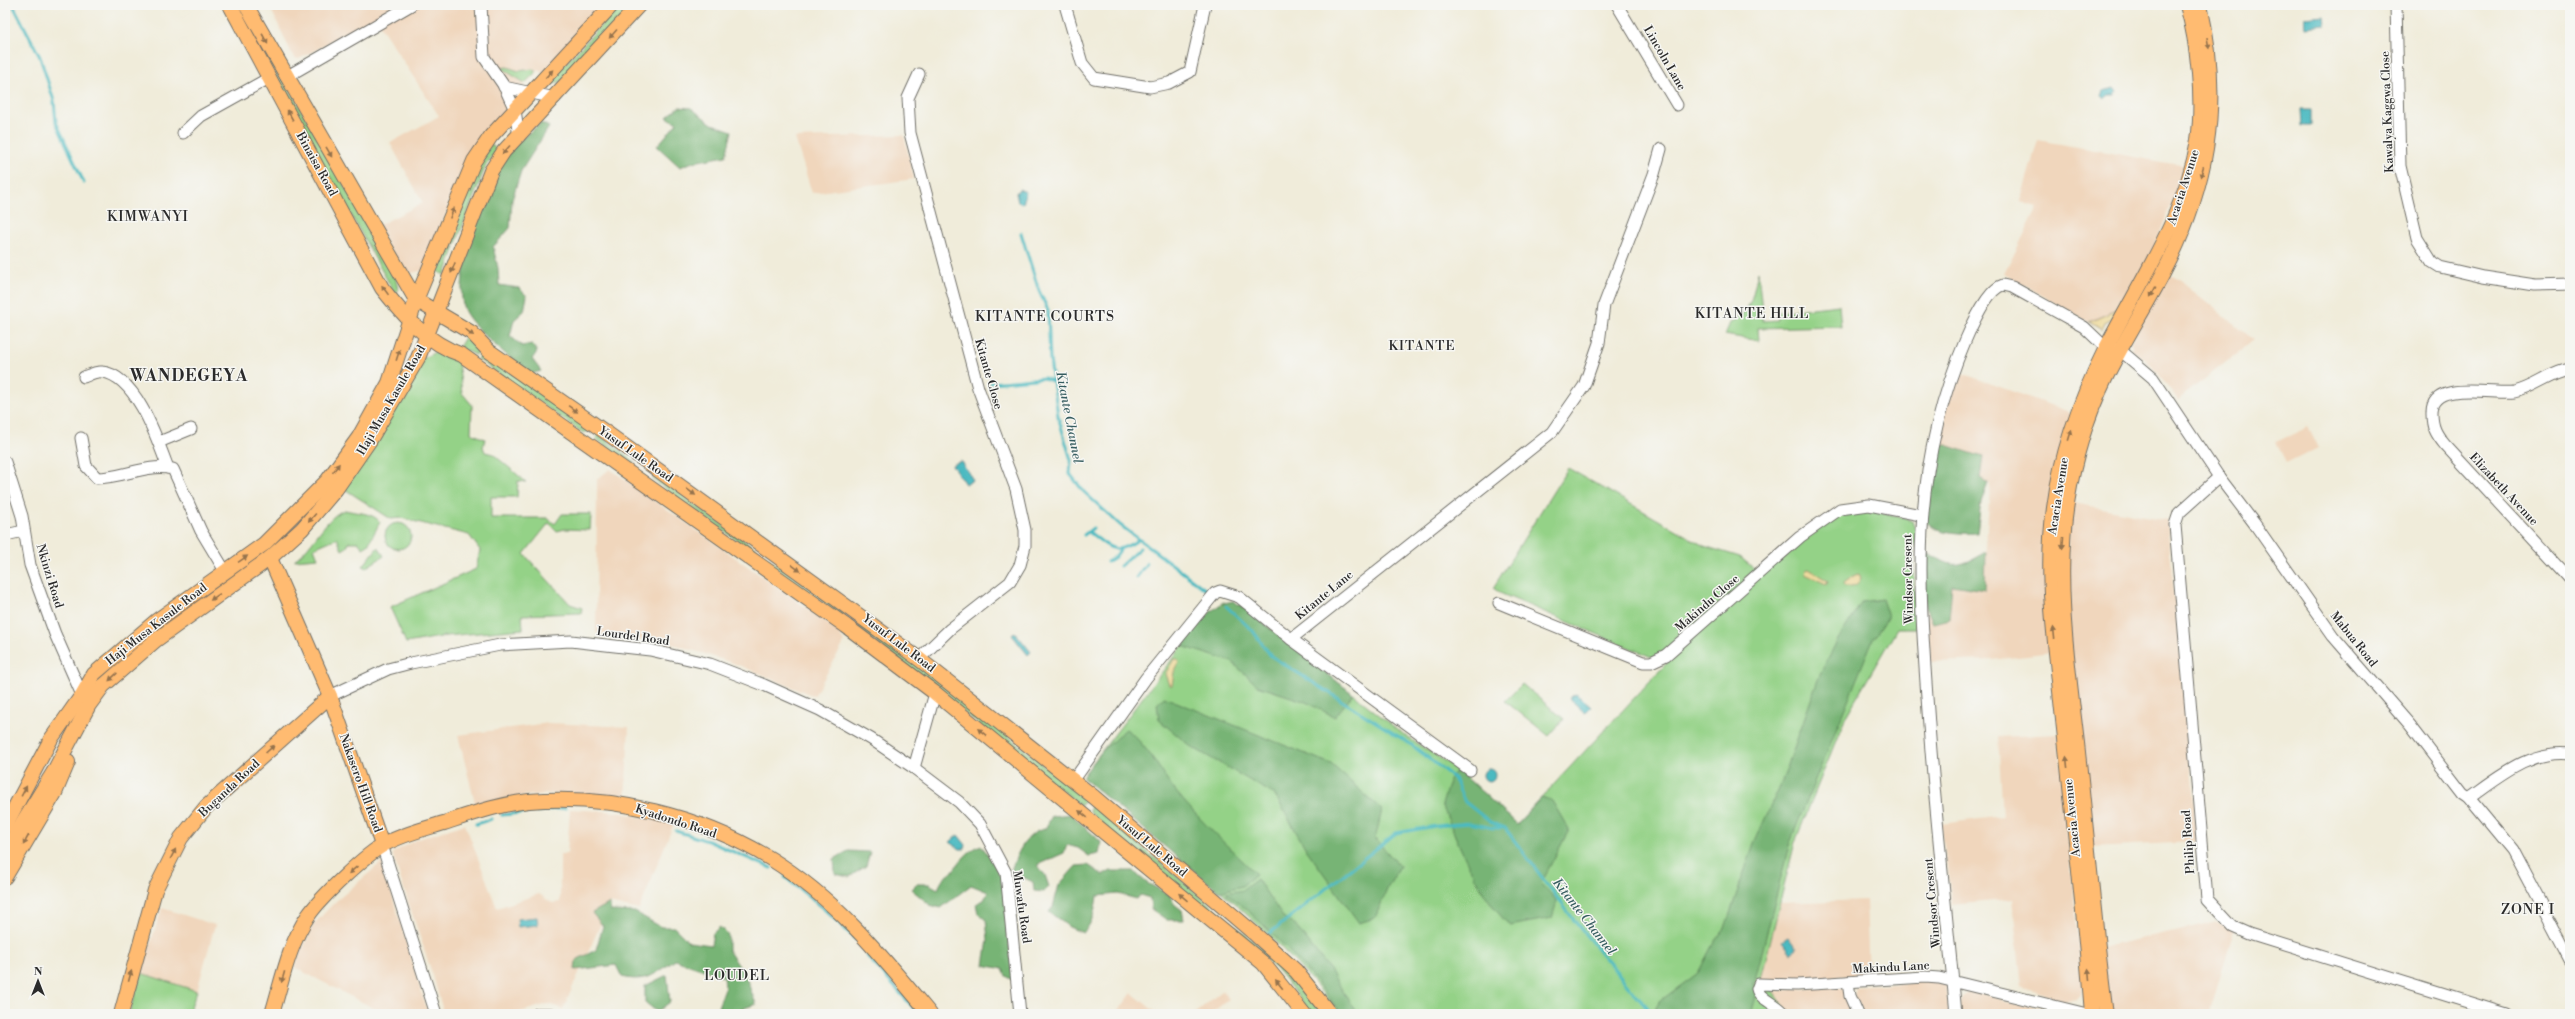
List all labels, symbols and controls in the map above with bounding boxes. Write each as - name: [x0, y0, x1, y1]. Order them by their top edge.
- street label: Lincoln Lane: [1640, 23, 1689, 93]
- one-way arrow: [608, 29, 617, 39]
- one-way arrow: [261, 33, 268, 45]
- one-way arrow: [2205, 37, 2211, 49]
- street label: Kawalya Kaggwa Close: [2378, 51, 2397, 173]
- one-way arrow: [544, 69, 554, 79]
- one-way arrow: [286, 109, 293, 120]
- street label: Binaisa Road: [292, 129, 340, 199]
- one-way arrow: [501, 145, 510, 155]
- one-way arrow: [326, 146, 333, 158]
- street label: Acacia Avenue: [2164, 148, 2203, 228]
- one-way arrow: [2199, 166, 2205, 178]
- district label: KIMWANYI: [107, 208, 189, 226]
- one-way arrow: [449, 208, 455, 219]
- one-way arrow: [449, 262, 455, 274]
- one-way arrow: [381, 285, 389, 296]
- one-way arrow: [2149, 286, 2156, 298]
- district label: KITANTE HILL: [1695, 305, 1809, 323]
- district label: KITANTE COURTS: [975, 308, 1115, 326]
- one-way arrow: [464, 328, 475, 336]
- street label: Kitante Close: [971, 337, 1006, 411]
- district label: KITANTE: [1389, 338, 1456, 354]
- street label: Haji Musa Kasule Road: [354, 342, 429, 458]
- one-way arrow: [396, 349, 402, 361]
- district label: WANDEGEYA: [129, 366, 248, 386]
- water label: Kitante Channel: [1052, 370, 1086, 465]
- one-way arrow: [568, 405, 578, 413]
- street label: Yusuf Lule Road: [595, 423, 676, 486]
- one-way arrow: [2067, 429, 2073, 441]
- street label: Elizabeth Avenue: [2466, 450, 2541, 529]
- street label: Acacia Avenue: [2045, 456, 2072, 537]
- one-way arrow: [331, 463, 340, 474]
- one-way arrow: [685, 488, 696, 497]
- one-way arrow: [307, 513, 316, 523]
- street label: Windsor Cresent: [1900, 533, 1917, 625]
- one-way arrow: [2060, 537, 2067, 549]
- street label: Nkinzi Road: [33, 542, 66, 610]
- one-way arrow: [237, 555, 249, 562]
- one-way arrow: [791, 564, 802, 572]
- street label: Kitante Lane: [1292, 567, 1356, 623]
- street label: Makindu Close: [1672, 571, 1742, 635]
- street label: Haji Musa Kasule Road: [103, 580, 210, 669]
- one-way arrow: [210, 593, 220, 601]
- street label: Mabua Road: [2327, 609, 2381, 670]
- street label: Yusuf Lule Road: [858, 610, 938, 676]
- street label: Lourdel Road: [596, 624, 670, 649]
- one-way arrow: [2051, 627, 2058, 639]
- one-way arrow: [108, 673, 118, 682]
- one-way arrow: [977, 727, 988, 736]
- street label: Nakasero Hill Road: [336, 732, 385, 835]
- one-way arrow: [265, 745, 276, 754]
- street label: Buganda Road: [195, 756, 263, 821]
- one-way arrow: [2064, 756, 2070, 768]
- street label: Acacia Avenue: [2061, 778, 2084, 859]
- one-way arrow: [20, 786, 27, 797]
- street label: Kyadondo Road: [633, 801, 719, 842]
- street label: Philip Road: [2179, 809, 2198, 874]
- one-way arrow: [1077, 810, 1088, 819]
- street label: Yusuf Lule Road: [1113, 812, 1190, 880]
- one-way arrow: [22, 834, 29, 846]
- one-way arrow: [169, 848, 176, 859]
- street label: Windsor Cresent: [1921, 857, 1944, 950]
- one-way arrow: [348, 866, 358, 875]
- street label: Muwafu Road: [1009, 870, 1034, 945]
- water label: Kitante Channel: [1549, 875, 1620, 959]
- one-way arrow: [1178, 892, 1189, 901]
- district label: ZONE I: [2501, 901, 2555, 919]
- street label: Makindu Lane: [1852, 958, 1930, 977]
- north arrow: [18, 961, 58, 1001]
- text: N: [34, 965, 43, 979]
- district label: LOUDEL: [704, 967, 770, 985]
- one-way arrow: [2086, 969, 2092, 981]
- one-way arrow: [128, 970, 134, 982]
- one-way arrow: [280, 971, 286, 983]
- one-way arrow: [1275, 978, 1284, 989]

